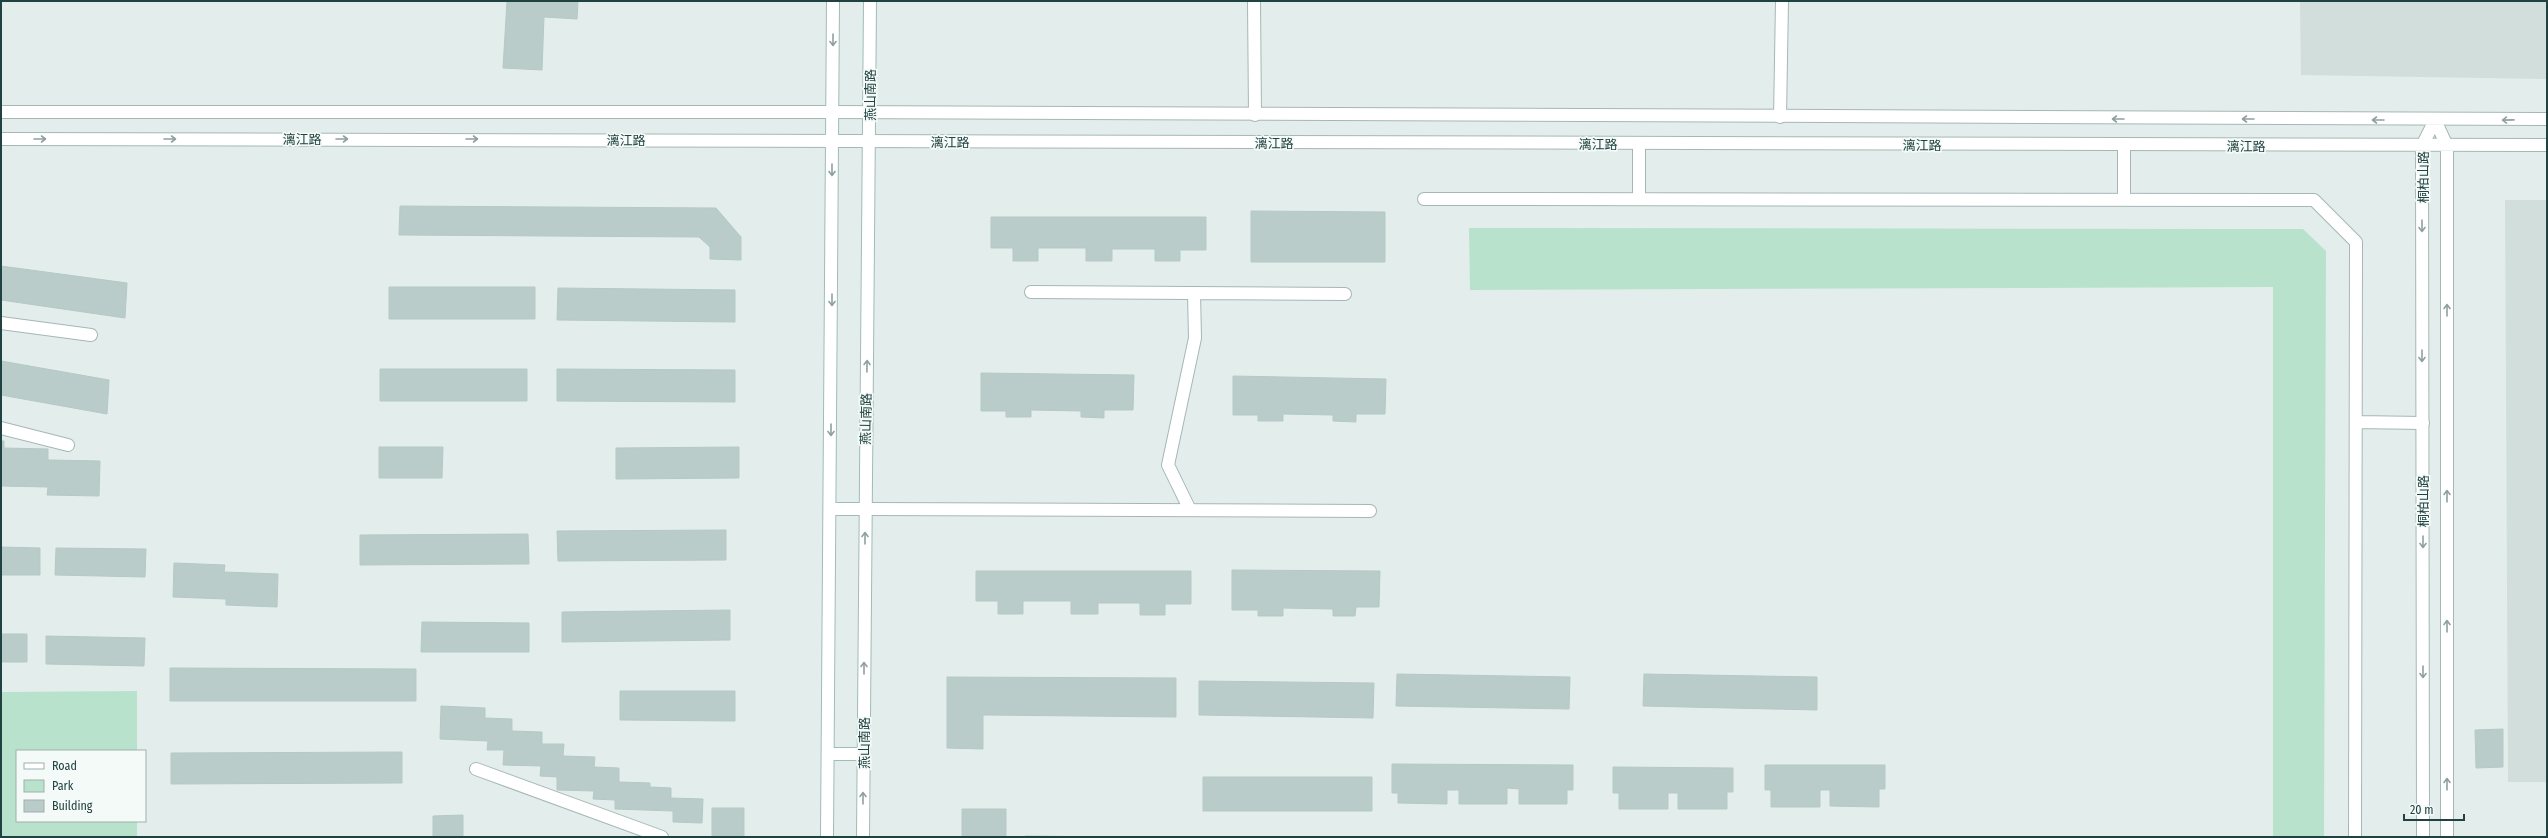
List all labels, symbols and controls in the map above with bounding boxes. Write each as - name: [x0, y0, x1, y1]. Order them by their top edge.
- one-way arrow: [829, 33, 837, 46]
- street label: 燕山南路: [863, 69, 878, 121]
- one-way arrow: [2112, 115, 2125, 123]
- one-way arrow: [2242, 115, 2255, 123]
- one-way arrow: [2372, 116, 2385, 124]
- one-way arrow: [2502, 116, 2515, 123]
- street label: 漓江路: [282, 132, 322, 147]
- street label: 漓江路: [606, 133, 646, 148]
- one-way arrow: [33, 135, 46, 143]
- one-way arrow: [163, 135, 176, 143]
- one-way arrow: [335, 135, 348, 143]
- one-way arrow: [465, 135, 478, 143]
- street label: 漓江路: [930, 135, 970, 150]
- street label: 漓江路: [1254, 136, 1294, 151]
- street label: 漓江路: [1578, 137, 1618, 152]
- street label: 漓江路: [1902, 138, 1942, 153]
- street label: 漓江路: [2226, 139, 2266, 154]
- street label: 桐柏山路: [2416, 151, 2431, 203]
- one-way arrow: [828, 163, 836, 176]
- one-way arrow: [2418, 219, 2426, 232]
- one-way arrow: [828, 293, 836, 306]
- one-way arrow: [2443, 304, 2451, 317]
- one-way arrow: [2418, 349, 2426, 362]
- one-way arrow: [863, 360, 871, 373]
- street label: 燕山南路: [858, 393, 874, 445]
- one-way arrow: [827, 423, 835, 436]
- street label: 桐柏山路: [2416, 475, 2431, 527]
- one-way arrow: [2443, 490, 2451, 503]
- one-way arrow: [861, 532, 869, 545]
- one-way arrow: [2419, 535, 2427, 548]
- one-way arrow: [2443, 620, 2451, 633]
- one-way arrow: [860, 662, 868, 675]
- one-way arrow: [2419, 665, 2427, 678]
- street label: 燕山南路: [857, 717, 872, 769]
- legend: [16, 750, 146, 822]
- text: Road: [52, 759, 77, 773]
- one-way arrow: [2443, 778, 2451, 791]
- text: Park: [52, 779, 74, 793]
- one-way arrow: [859, 792, 867, 805]
- scale bar: [2404, 796, 2464, 822]
- text: Building: [52, 799, 93, 813]
- text: 20 m: [2410, 803, 2434, 817]

